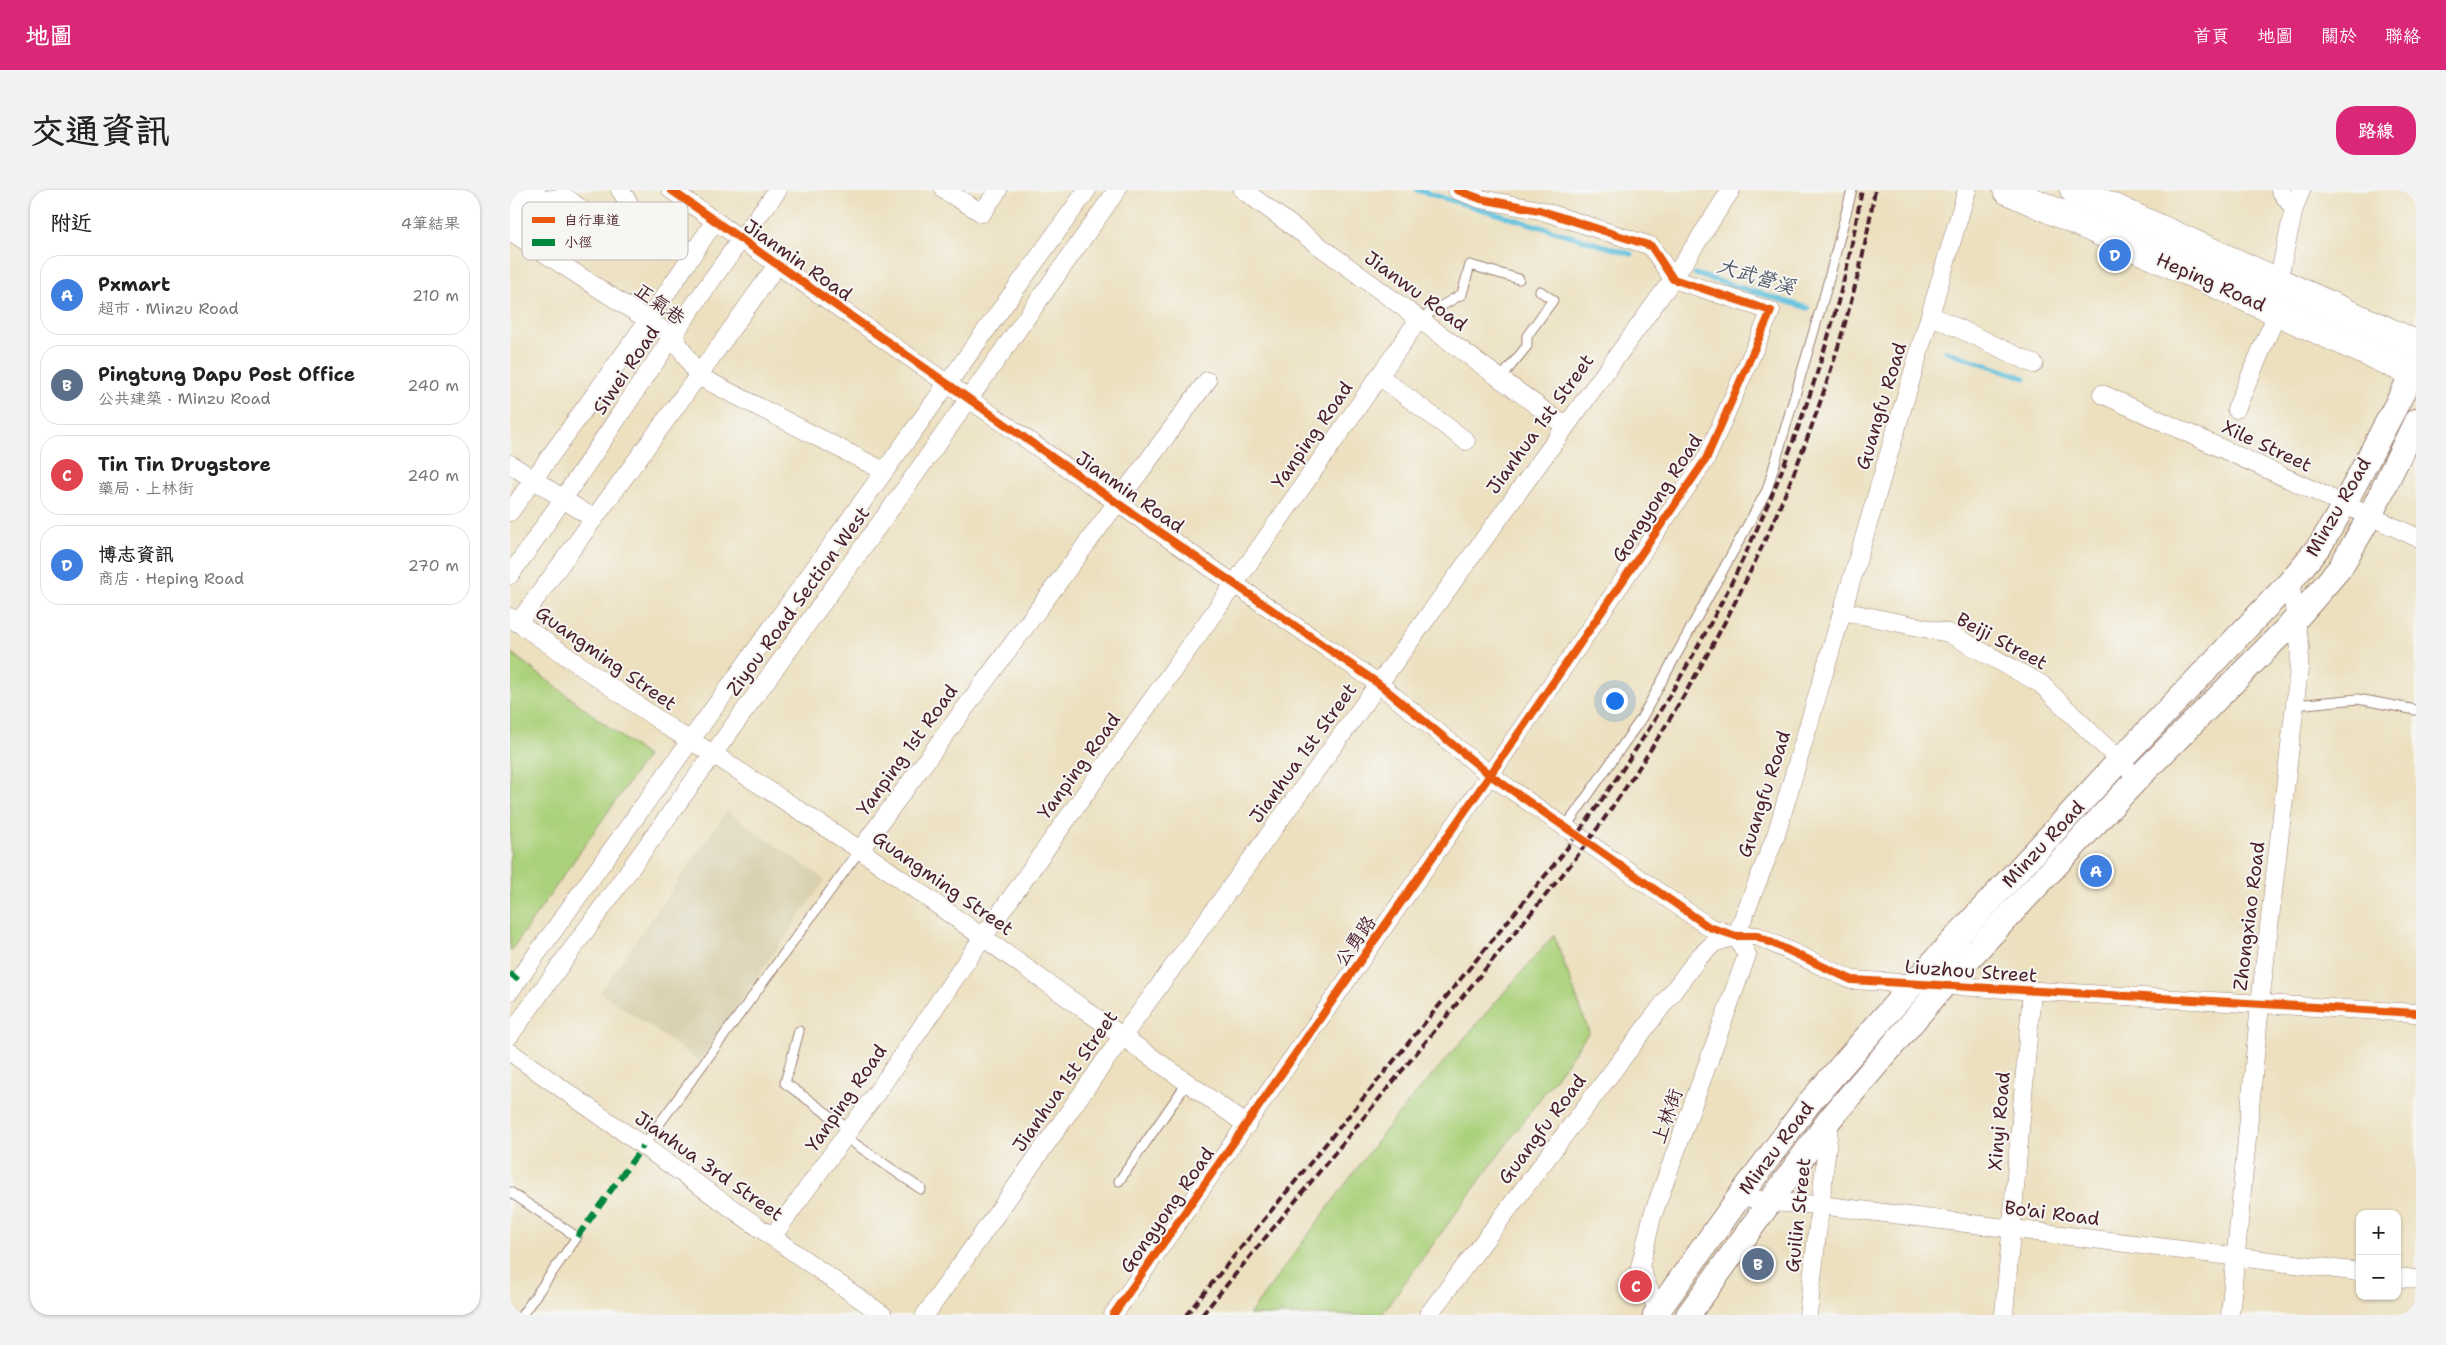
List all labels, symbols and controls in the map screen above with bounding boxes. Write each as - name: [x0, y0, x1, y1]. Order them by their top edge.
- text: 地圖: [25, 20, 73, 52]
- text: 首頁: [2193, 24, 2229, 48]
- text: 地圖: [2257, 24, 2293, 48]
- text: 關於: [2321, 24, 2357, 48]
- text: 聯絡: [2385, 24, 2421, 48]
- button: 路線: [2336, 106, 2416, 155]
- text: 交通資訊: [30, 107, 170, 154]
- legend: [522, 202, 688, 260]
- text: 附近: [50, 209, 92, 237]
- text: 自行車道: [564, 211, 620, 229]
- text: 4筆結果: [401, 213, 460, 234]
- street label: Jianmin Road: [739, 213, 857, 307]
- text: 小徑: [564, 233, 592, 251]
- pin: D: [2099, 236, 2131, 274]
- street label: Jianwu Road: [1360, 245, 1472, 337]
- street label: Heping Road: [2152, 247, 2270, 317]
- water label: 大武營溪: [1714, 252, 1799, 300]
- text: Pxmart: [98, 272, 170, 297]
- street label: 正氣巷: [630, 277, 690, 331]
- text: A: [61, 285, 73, 306]
- text: 210 m: [412, 285, 459, 306]
- text: 超市 · Minzu Road: [98, 298, 239, 319]
- street label: Siwei Road: [587, 321, 665, 419]
- street label: Guangfu Road: [1850, 339, 1912, 473]
- street label: Jianhua 1st Street: [1481, 349, 1599, 499]
- text: Pingtung Dapu Post Office: [98, 362, 355, 387]
- text: B: [62, 375, 72, 396]
- text: 240 m: [407, 375, 459, 396]
- street label: Yanping Road: [1266, 376, 1358, 494]
- text: 公共建築 · Minzu Road: [98, 388, 271, 409]
- street label: Xile Street: [2218, 414, 2316, 478]
- street label: Gongyong Road: [1606, 429, 1708, 567]
- street label: Jianmin Road: [1071, 445, 1189, 539]
- text: Tin Tin Drugstore: [98, 452, 271, 477]
- street label: Minzu Road: [2299, 453, 2377, 561]
- text: C: [62, 465, 72, 486]
- text: 240 m: [407, 465, 459, 486]
- text: 藥局 · 上林街: [98, 478, 193, 499]
- street label: Ziyou Road Section West: [721, 501, 875, 701]
- text: 博志資訊: [98, 542, 174, 567]
- text: D: [61, 555, 73, 576]
- text: 270 m: [408, 555, 459, 576]
- text: 商店 · Heping Road: [98, 568, 244, 589]
- street label: Guangming Street: [530, 600, 682, 716]
- street label: Beiji Street: [1952, 607, 2052, 675]
- street label: Jianhua 1st Street: [1244, 678, 1362, 828]
- street label: Yanping 1st Road: [851, 679, 963, 821]
- your location: [1602, 688, 1628, 714]
- street label: Yanping Road: [1032, 708, 1126, 824]
- street label: Guangfu Road: [1732, 728, 1796, 860]
- street label: Minzu Road: [1996, 795, 2090, 893]
- street label: Guangming Street: [867, 825, 1019, 941]
- street label: Zhongxiao Road: [2227, 840, 2271, 992]
- pin: A: [2080, 852, 2112, 890]
- street label: 公勇路: [1328, 910, 1382, 972]
- street label: Liuzhou Street: [1904, 954, 2038, 988]
- street label: Jianhua 1st Street: [1007, 1005, 1123, 1157]
- street label: Yanping Road: [800, 1039, 892, 1157]
- street label: Guangfu Road: [1492, 1069, 1592, 1189]
- street label: Xinyi Road: [1982, 1071, 2016, 1171]
- street label: 上林街: [1646, 1085, 1688, 1147]
- street label: Minzu Road: [1733, 1096, 1819, 1200]
- street label: Jianhua 3rd Street: [630, 1105, 788, 1227]
- street label: Gongyong Road: [1114, 1142, 1220, 1278]
- street label: Guilin Street: [1780, 1156, 1816, 1274]
- street label: Bo'ai Road: [2003, 1195, 2101, 1231]
- map controls: [2356, 1210, 2401, 1300]
- button: +: [2356, 1210, 2401, 1255]
- pin: B: [1742, 1245, 1774, 1283]
- button: −: [2356, 1255, 2401, 1300]
- pin: C: [1620, 1267, 1652, 1305]

